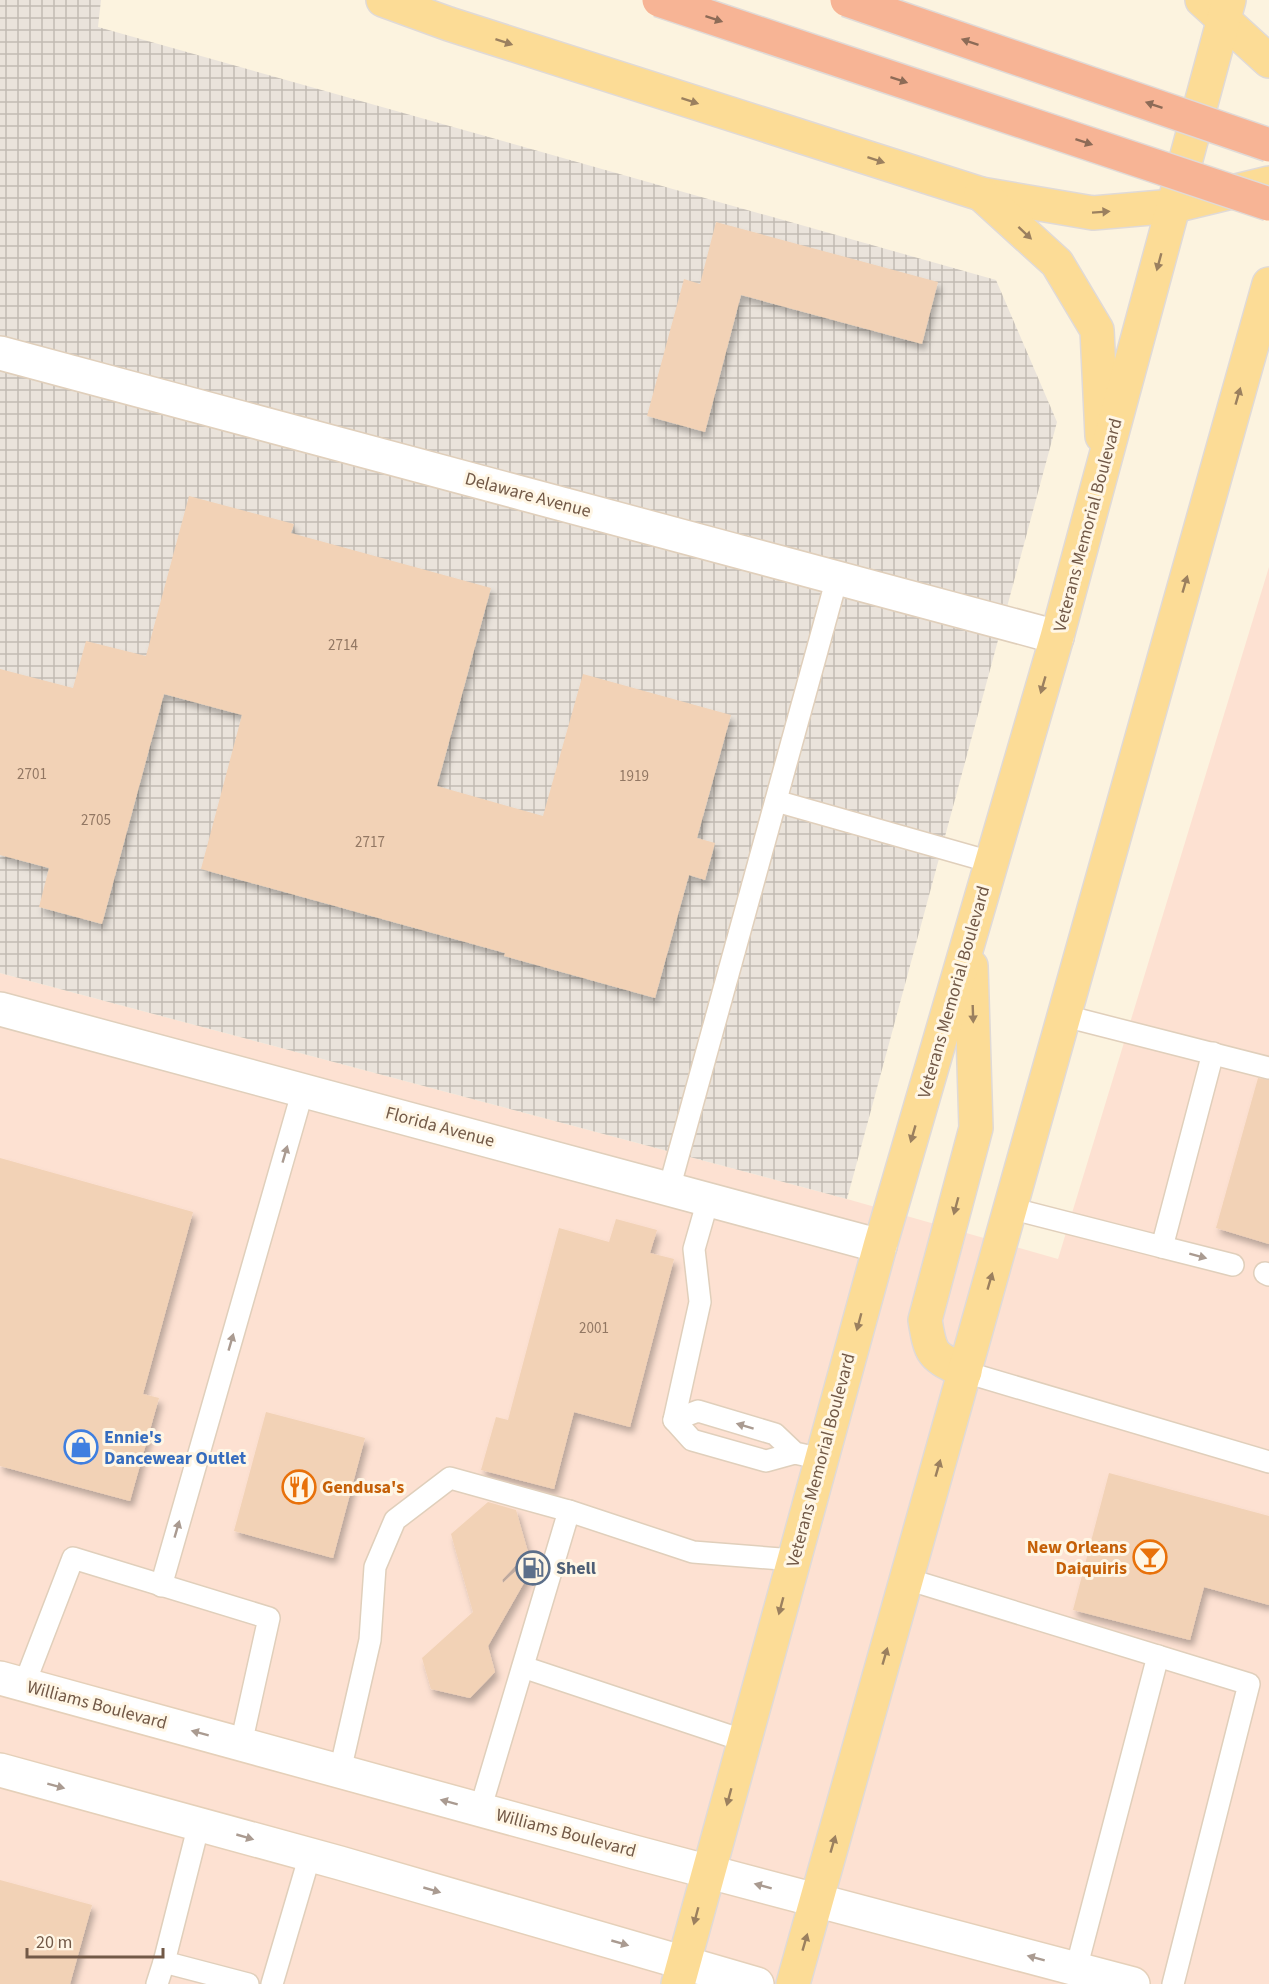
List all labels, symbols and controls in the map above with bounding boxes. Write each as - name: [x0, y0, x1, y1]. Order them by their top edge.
- one-way arrow: [705, 14, 723, 24]
- one-way arrow: [961, 37, 979, 46]
- one-way arrow: [495, 38, 513, 47]
- one-way arrow: [890, 76, 908, 86]
- one-way arrow: [681, 97, 699, 106]
- one-way arrow: [1145, 100, 1163, 110]
- one-way arrow: [1075, 138, 1093, 148]
- one-way arrow: [867, 156, 885, 165]
- one-way arrow: [1092, 208, 1111, 217]
- one-way arrow: [1017, 226, 1031, 240]
- one-way arrow: [1154, 253, 1163, 271]
- one-way arrow: [1233, 387, 1243, 406]
- street label: Veterans Memorial Boulevard: [1047, 416, 1129, 634]
- street label: Delaware Avenue: [462, 466, 594, 524]
- one-way arrow: [1181, 575, 1190, 593]
- house number: 2714: [328, 635, 358, 656]
- one-way arrow: [1038, 676, 1047, 694]
- house number: 2701: [17, 764, 47, 785]
- house number: 1919: [619, 766, 649, 787]
- house number: 2705: [81, 810, 111, 831]
- house number: 2717: [355, 832, 385, 853]
- street label: Veterans Memorial Boulevard: [912, 883, 996, 1101]
- one-way arrow: [968, 1004, 977, 1023]
- street label: Florida Avenue: [383, 1100, 497, 1154]
- one-way arrow: [907, 1125, 917, 1143]
- one-way arrow: [280, 1145, 290, 1163]
- one-way arrow: [950, 1197, 960, 1215]
- one-way arrow: [1189, 1252, 1207, 1261]
- one-way arrow: [986, 1271, 995, 1289]
- one-way arrow: [854, 1313, 863, 1331]
- house number: 2001: [579, 1318, 609, 1339]
- one-way arrow: [227, 1333, 236, 1351]
- street label: Veterans Memorial Boulevard: [780, 1351, 862, 1569]
- one-way arrow: [736, 1421, 754, 1430]
- place label: Ennie's Dancewear Outlet: [104, 1425, 246, 1471]
- shop icon: Ennie's Dancewear Outlet: [63, 1429, 99, 1465]
- one-way arrow: [934, 1459, 943, 1477]
- restaurant icon: Gendusa's: [281, 1469, 317, 1505]
- place label: Gendusa's: [322, 1475, 404, 1500]
- one-way arrow: [173, 1520, 182, 1538]
- place label: New Orleans Daiquiris: [1027, 1535, 1127, 1581]
- bar icon: New Orleans Daiquiris: [1132, 1539, 1168, 1575]
- fuel station icon: Shell: [515, 1550, 551, 1586]
- place label: Shell: [556, 1556, 596, 1581]
- one-way arrow: [776, 1597, 785, 1615]
- one-way arrow: [881, 1647, 890, 1665]
- street label: Williams Boulevard: [24, 1674, 170, 1736]
- one-way arrow: [191, 1728, 209, 1737]
- one-way arrow: [47, 1781, 66, 1791]
- one-way arrow: [724, 1789, 733, 1807]
- one-way arrow: [440, 1796, 458, 1806]
- street label: Williams Boulevard: [493, 1802, 639, 1864]
- one-way arrow: [236, 1833, 254, 1842]
- one-way arrow: [829, 1835, 838, 1853]
- one-way arrow: [754, 1881, 772, 1890]
- one-way arrow: [423, 1885, 441, 1895]
- one-way arrow: [691, 1907, 701, 1925]
- scale bar: [27, 1921, 164, 1959]
- text: 20 m: [36, 1930, 72, 1955]
- one-way arrow: [801, 1933, 810, 1951]
- one-way arrow: [611, 1939, 629, 1948]
- one-way arrow: [1027, 1953, 1045, 1962]

